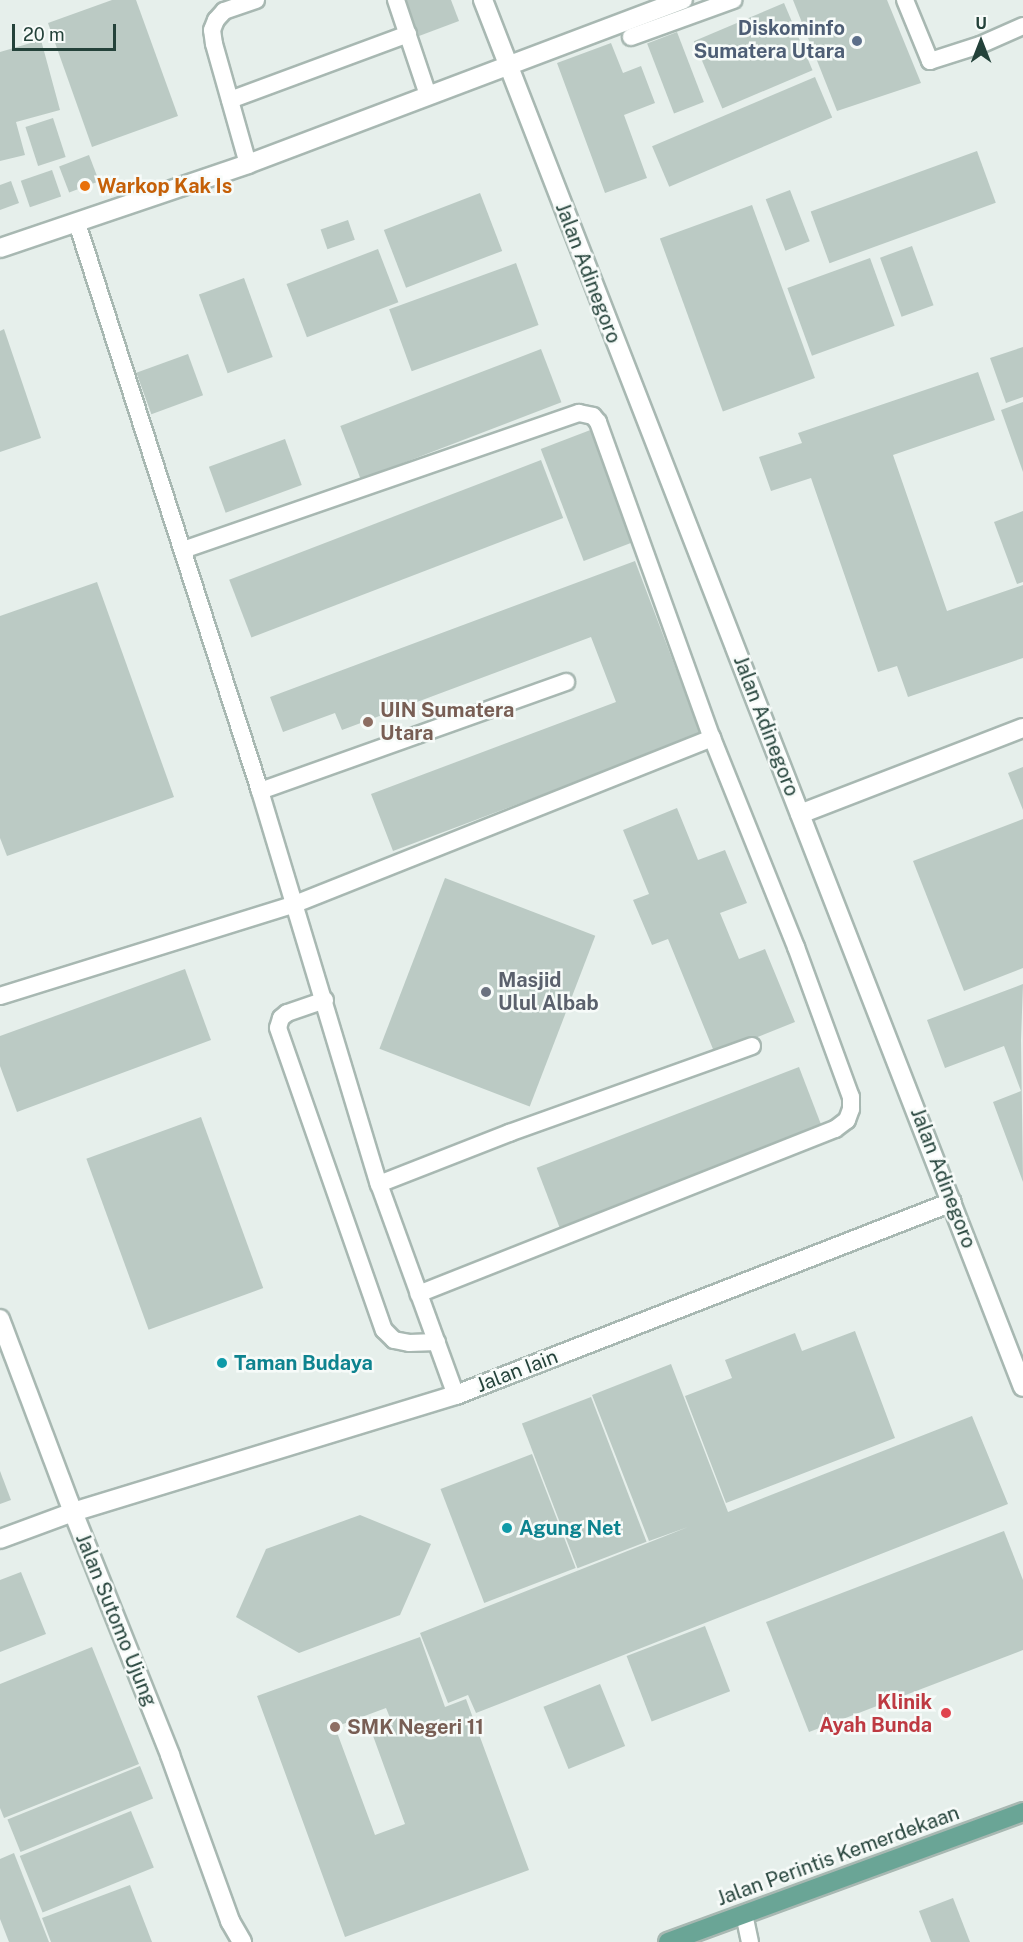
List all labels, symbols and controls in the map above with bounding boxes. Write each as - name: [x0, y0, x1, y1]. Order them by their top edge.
- scale bar: [15, 12, 118, 50]
- north arrow: [951, 12, 1011, 72]
- text: U: [975, 14, 987, 33]
- place label: Diskominfo Sumatera Utara: [693, 17, 845, 64]
- text: 20 m: [23, 24, 65, 45]
- marker: Diskominfo Sumatera Utara: [850, 34, 864, 48]
- place label: Warkop Kak Is: [97, 174, 232, 198]
- marker: Warkop Kak Is: [78, 179, 92, 193]
- street label: Jalan Adinegoro: [550, 199, 626, 347]
- street label: Jalan Adinegoro: [728, 652, 804, 800]
- place label: UIN Sumatera Utara: [380, 698, 514, 745]
- marker: UIN Sumatera Utara: [361, 715, 375, 729]
- place label: Masjid Ulul Albab: [498, 969, 599, 1016]
- marker: Masjid Ulul Albab: [479, 985, 493, 999]
- street label: Jalan Adinegoro: [905, 1104, 981, 1252]
- street label: Jalan Iain: [473, 1344, 561, 1398]
- place label: Taman Budaya: [234, 1351, 373, 1375]
- marker: Taman Budaya: [215, 1356, 229, 1370]
- place label: Agung Net: [519, 1516, 621, 1540]
- marker: Agung Net: [500, 1521, 514, 1535]
- street label: Jalan Sutomo Ujung: [70, 1530, 162, 1710]
- place label: Klinik Ayah Bunda: [819, 1690, 932, 1737]
- marker: Klinik Ayah Bunda: [937, 1704, 955, 1722]
- place label: SMK Negeri 11: [347, 1715, 484, 1739]
- marker: SMK Negeri 11: [328, 1720, 342, 1734]
- street label: Jalan Perintis Kemerdekaan: [713, 1801, 963, 1911]

